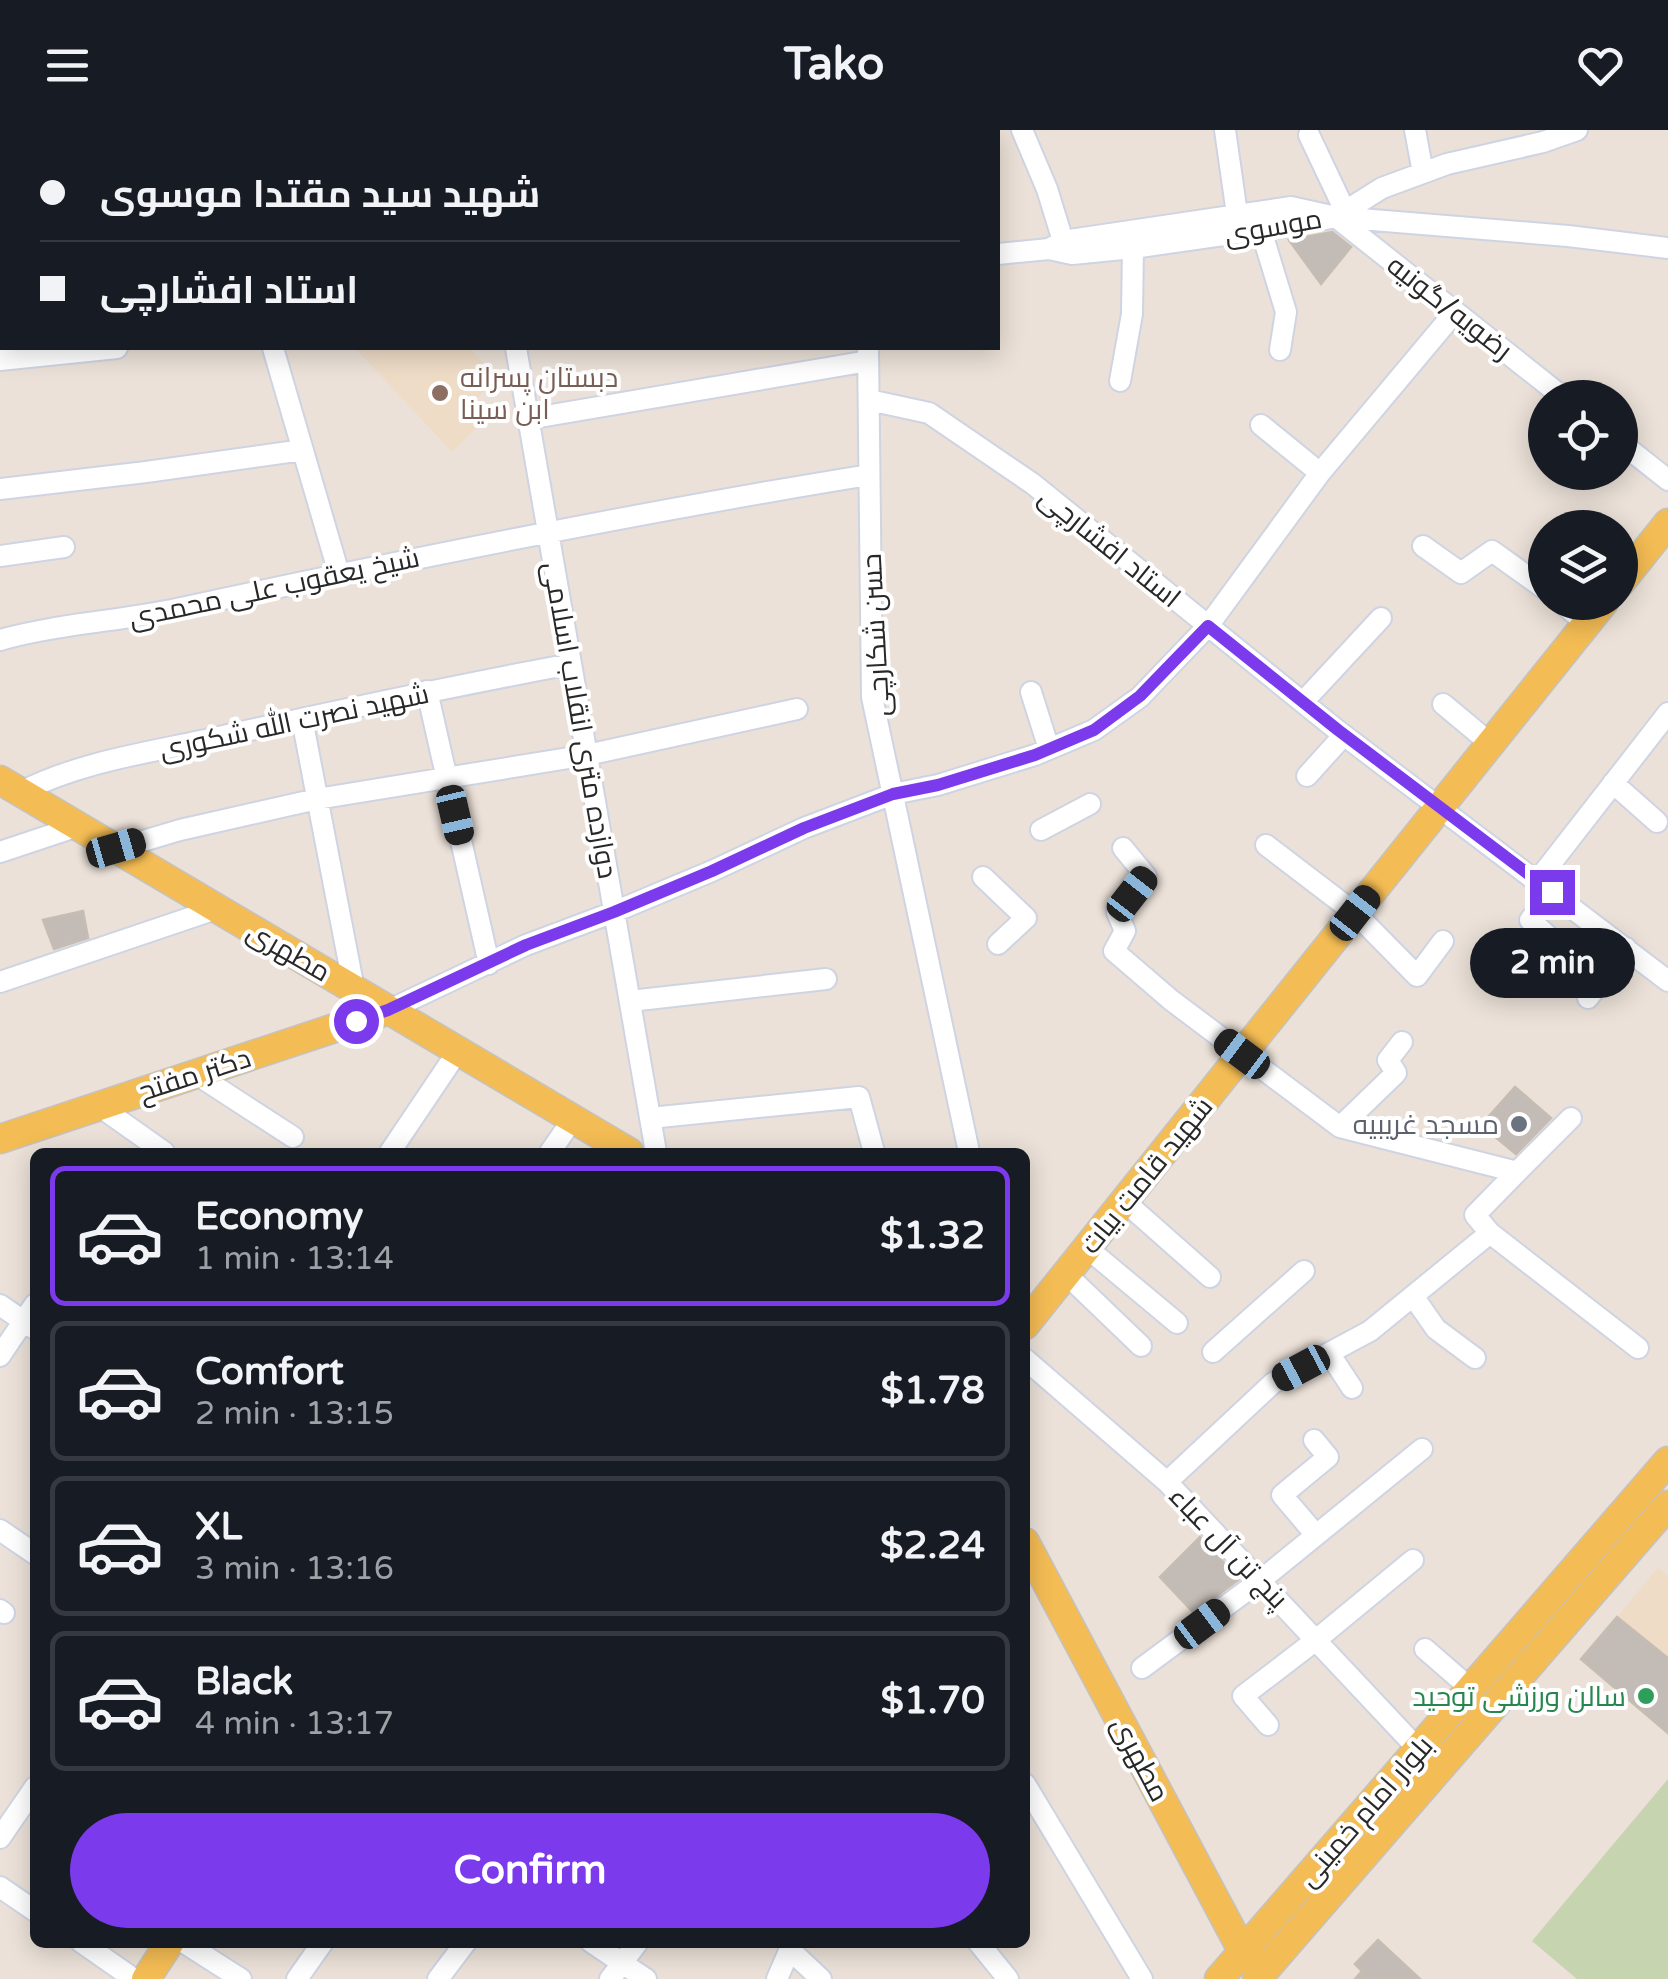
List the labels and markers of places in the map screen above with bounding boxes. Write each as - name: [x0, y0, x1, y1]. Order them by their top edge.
- place label: دبستان پسرانه ابن سینا: [460, 361, 618, 427]
- marker: دبستان پسرانه ابن سینا: [429, 382, 451, 404]
- place label: مسجد غریبیه: [1353, 1108, 1499, 1142]
- marker: مسجد غریبیه: [1508, 1113, 1530, 1135]
- place label: سالن ورزشی توحید: [1412, 1680, 1626, 1714]
- marker: سالن ورزشی توحید: [1635, 1685, 1657, 1707]

